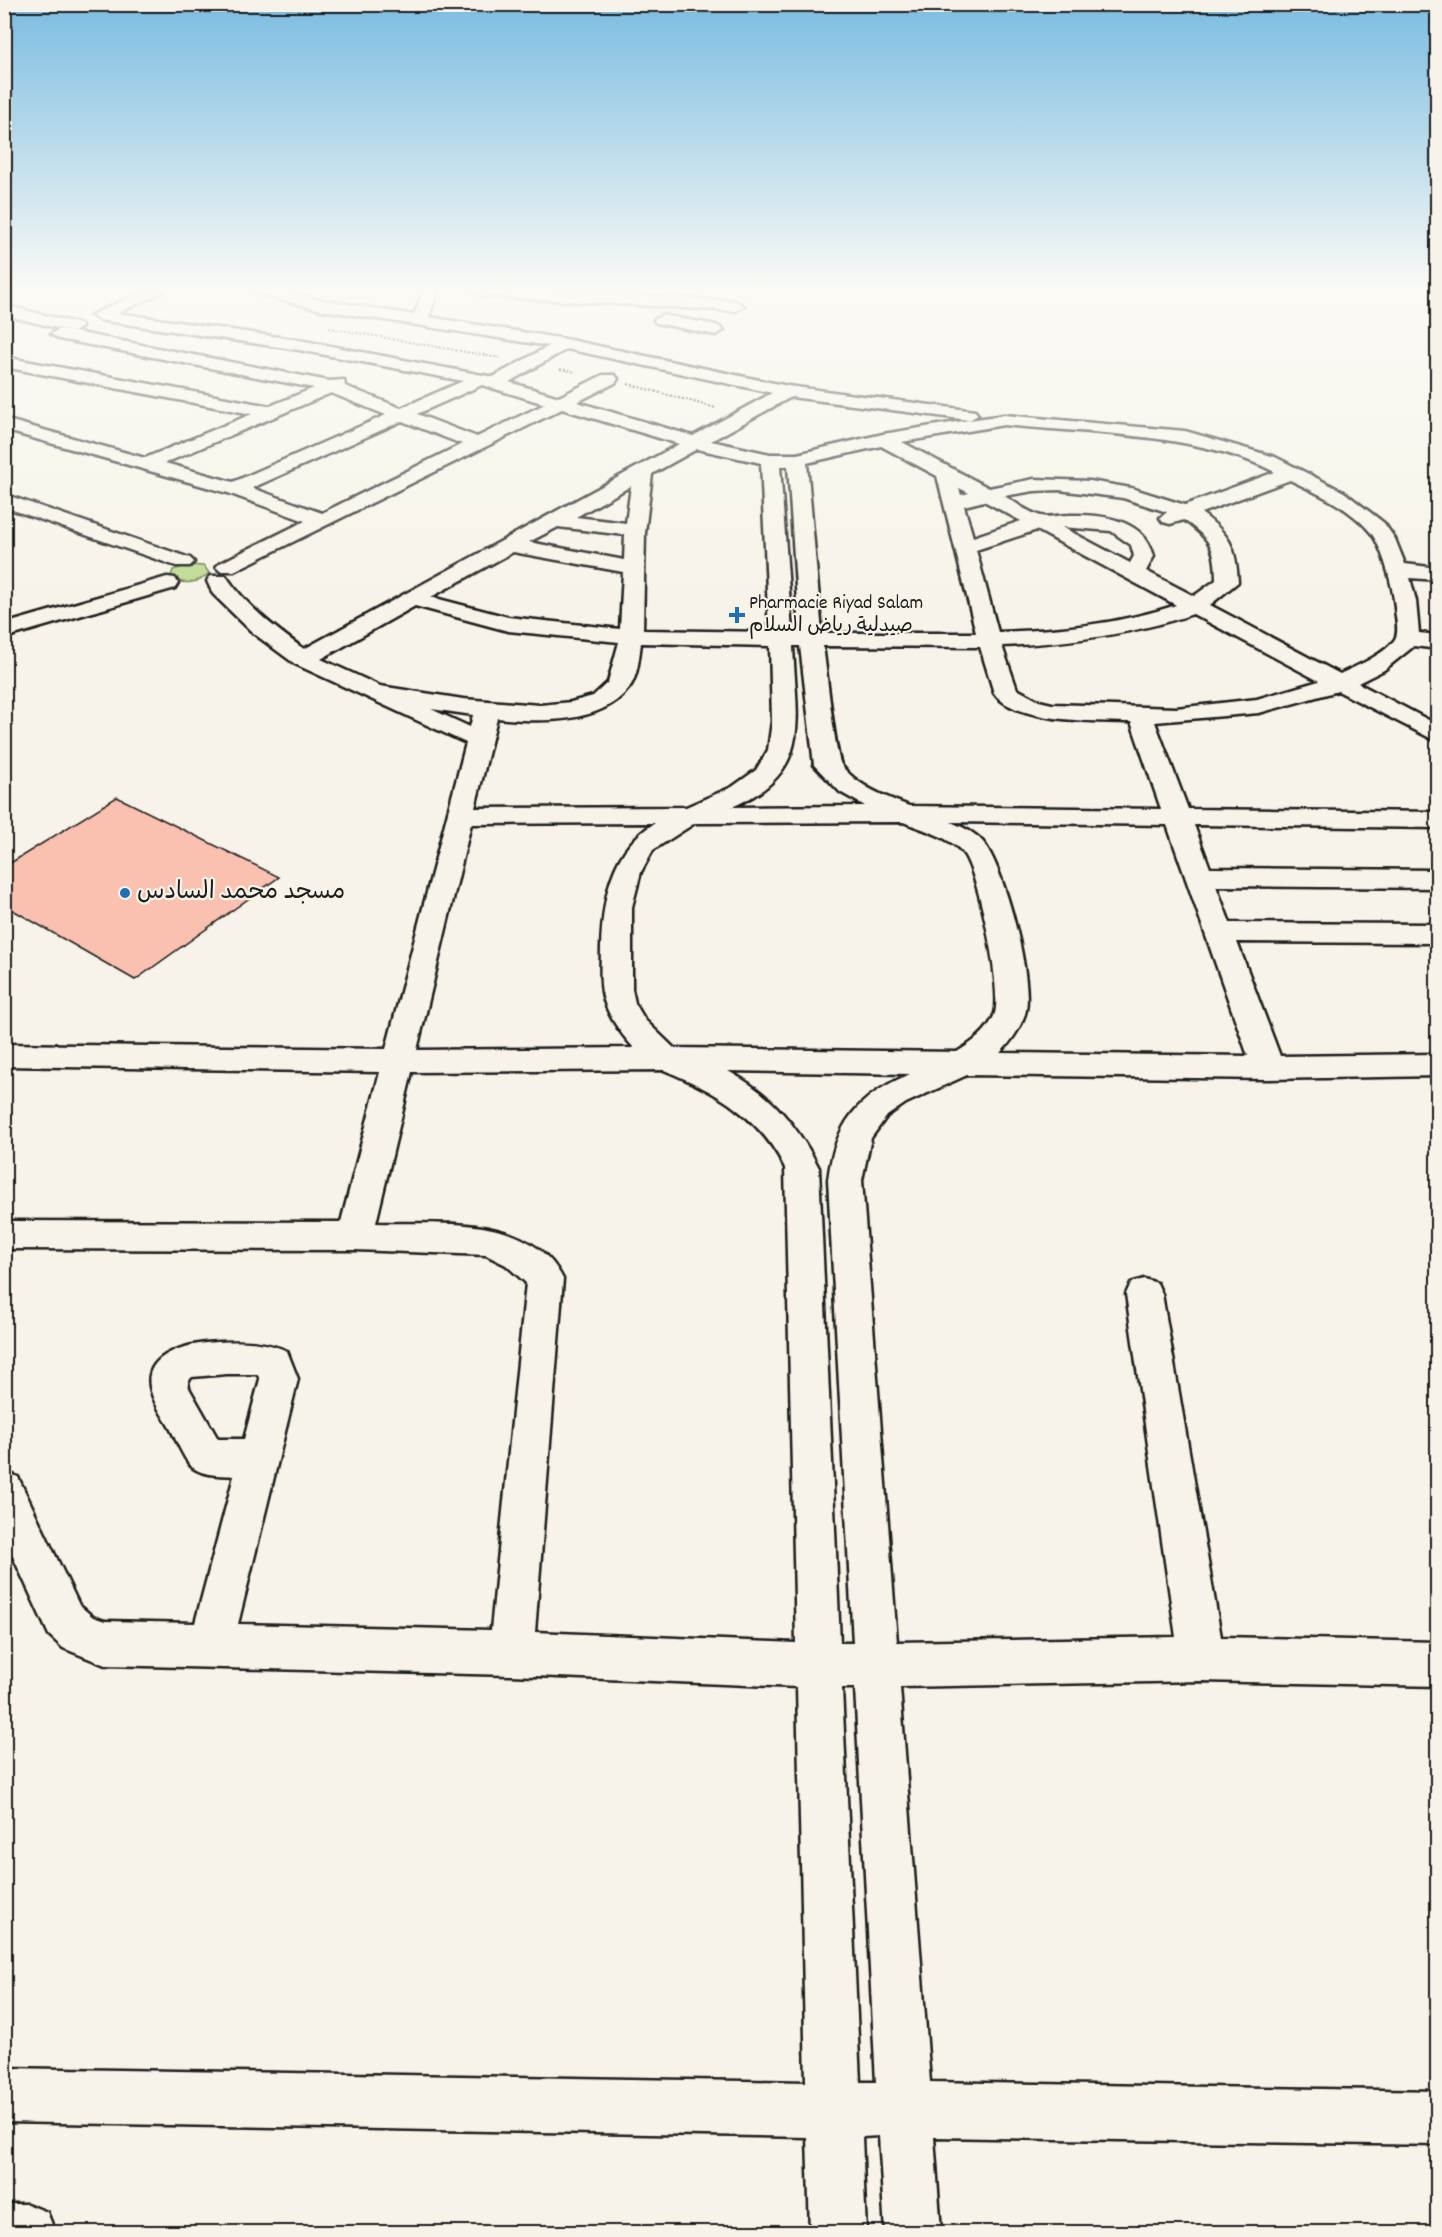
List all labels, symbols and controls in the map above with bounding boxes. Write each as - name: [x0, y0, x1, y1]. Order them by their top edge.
- place label: Pharmacie Riyad Salam صيدلية رياض السلام: [749, 590, 923, 641]
- marker: Pharmacie Riyad Salam صيدلية رياض السلام: [730, 608, 744, 622]
- place label: مسجد محمد السادس: [137, 876, 345, 910]
- marker: مسجد محمد السادس: [118, 886, 132, 900]

